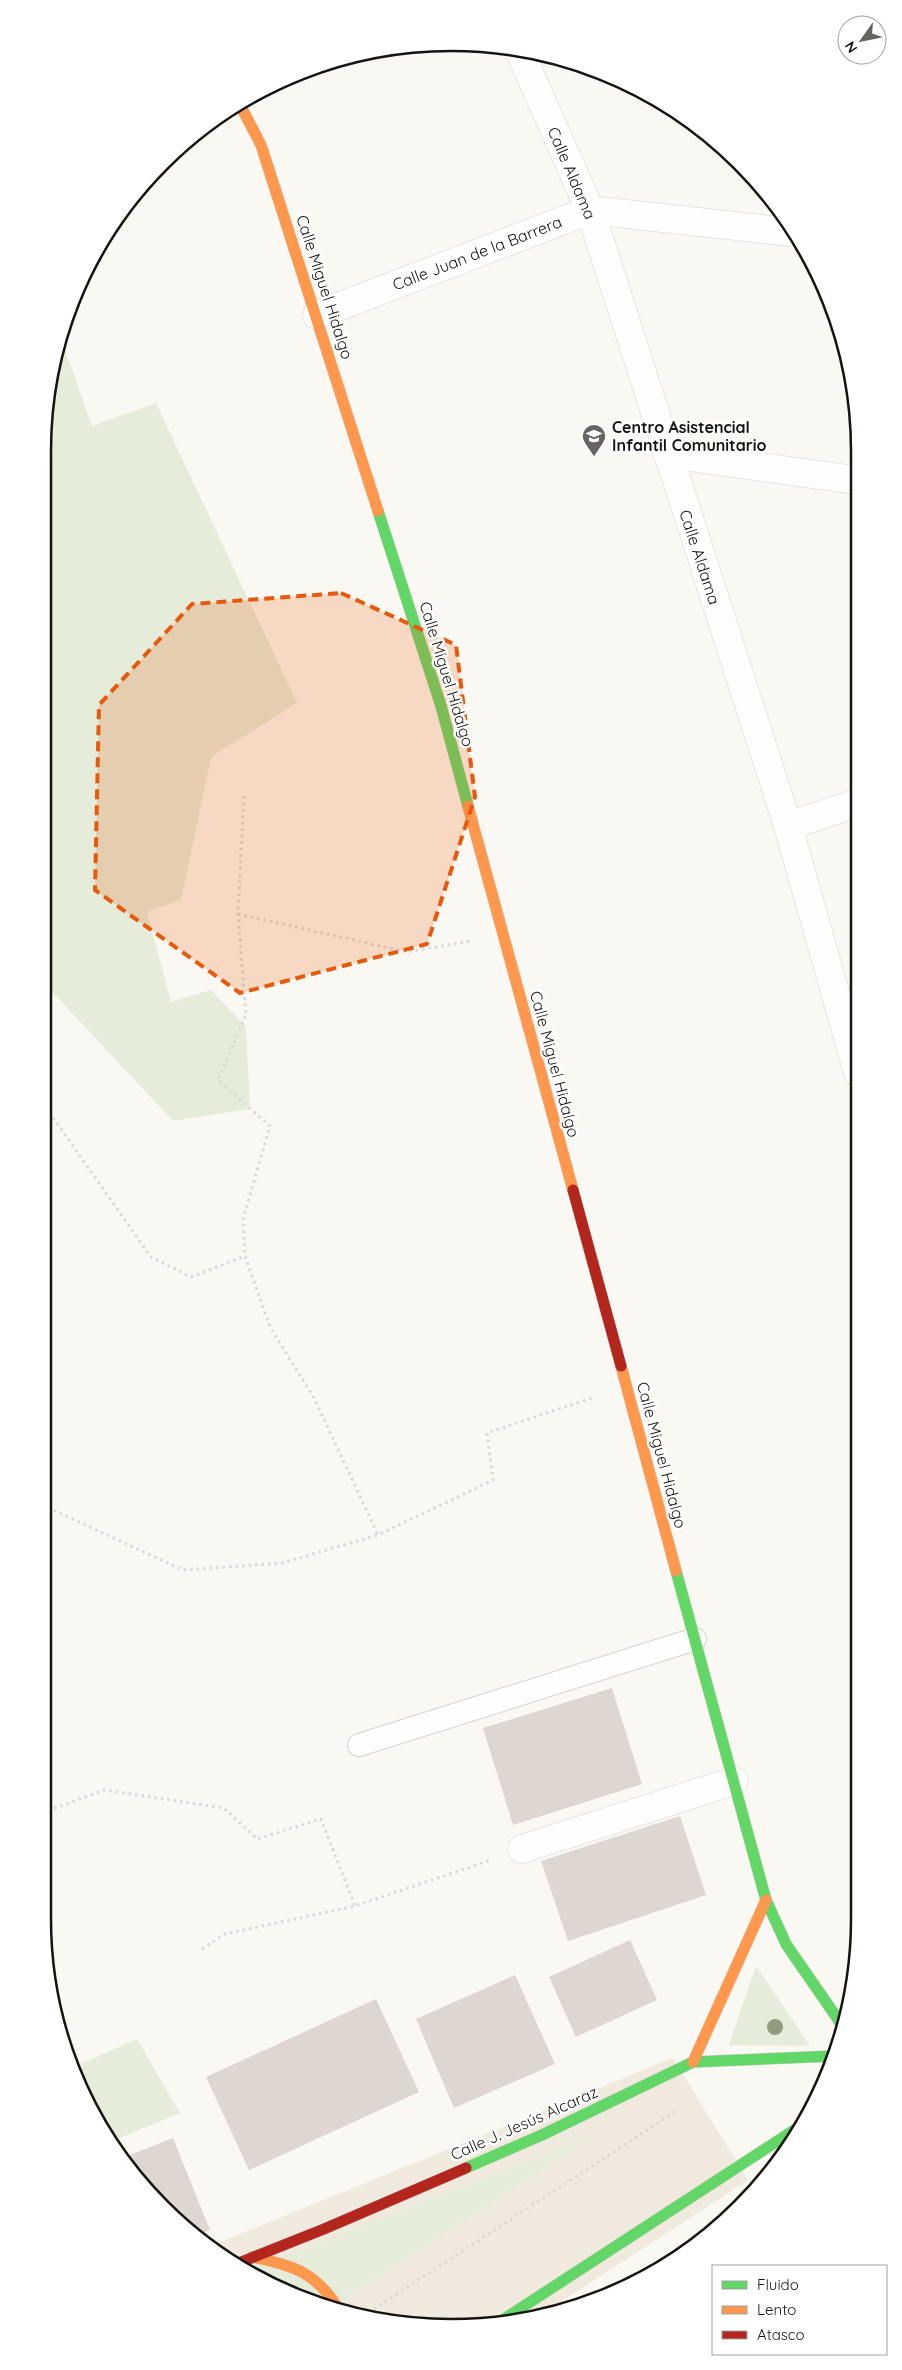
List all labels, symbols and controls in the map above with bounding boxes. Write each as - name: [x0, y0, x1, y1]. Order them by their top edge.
- north arrow: [837, 15, 887, 65]
- text: N: [841, 38, 861, 56]
- street label: Calle Aldama: [544, 124, 600, 222]
- street label: Calle Juan de la Barrera: [389, 211, 565, 295]
- street label: Calle Miguel Hidalgo: [292, 212, 358, 362]
- place label: Centro Asistencial Infantil Comunitario: [612, 417, 766, 455]
- school or university icon: Centro Asistencial Infantil Comunitario: [581, 423, 607, 457]
- street label: Calle Aldama: [675, 507, 725, 607]
- street label: Calle Miguel Hidalgo: [415, 599, 479, 749]
- street label: Calle Miguel Hidalgo: [526, 989, 584, 1139]
- street label: Calle Miguel Hidalgo: [633, 1380, 691, 1530]
- street label: Calle J. Jesús Alcaraz: [447, 2082, 601, 2164]
- legend: [712, 2265, 887, 2355]
- text: Fluido: [757, 2275, 799, 2294]
- text: Lento: [757, 2300, 796, 2319]
- text: Atasco: [757, 2325, 805, 2344]

